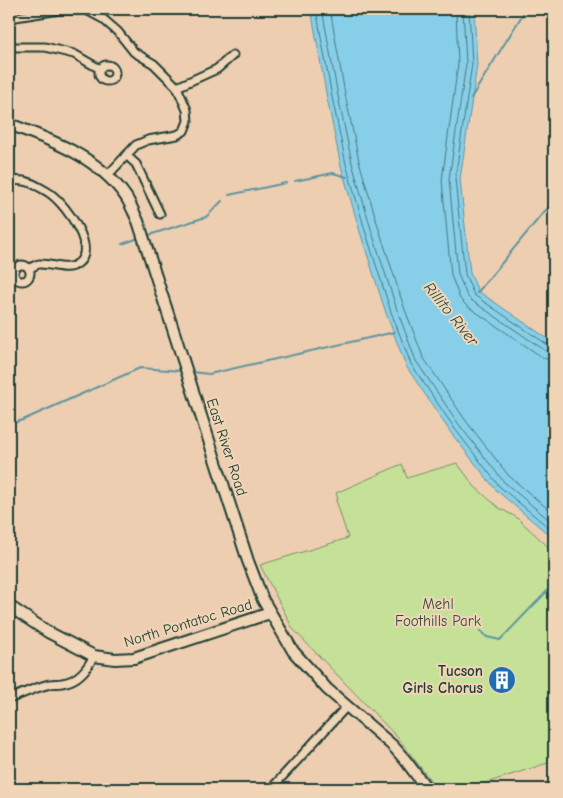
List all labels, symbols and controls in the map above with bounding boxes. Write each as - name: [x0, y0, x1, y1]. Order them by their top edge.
- water label: Rillito River: [420, 279, 482, 350]
- street label: East River Road: [203, 396, 251, 498]
- street label: North Pontatoc Road: [122, 595, 254, 651]
- park label: Mehl Foothills Park: [395, 595, 482, 630]
- place label: Tucson Girls Chorus: [403, 662, 483, 697]
- building icon: Tucson Girls Chorus: [487, 665, 517, 695]

